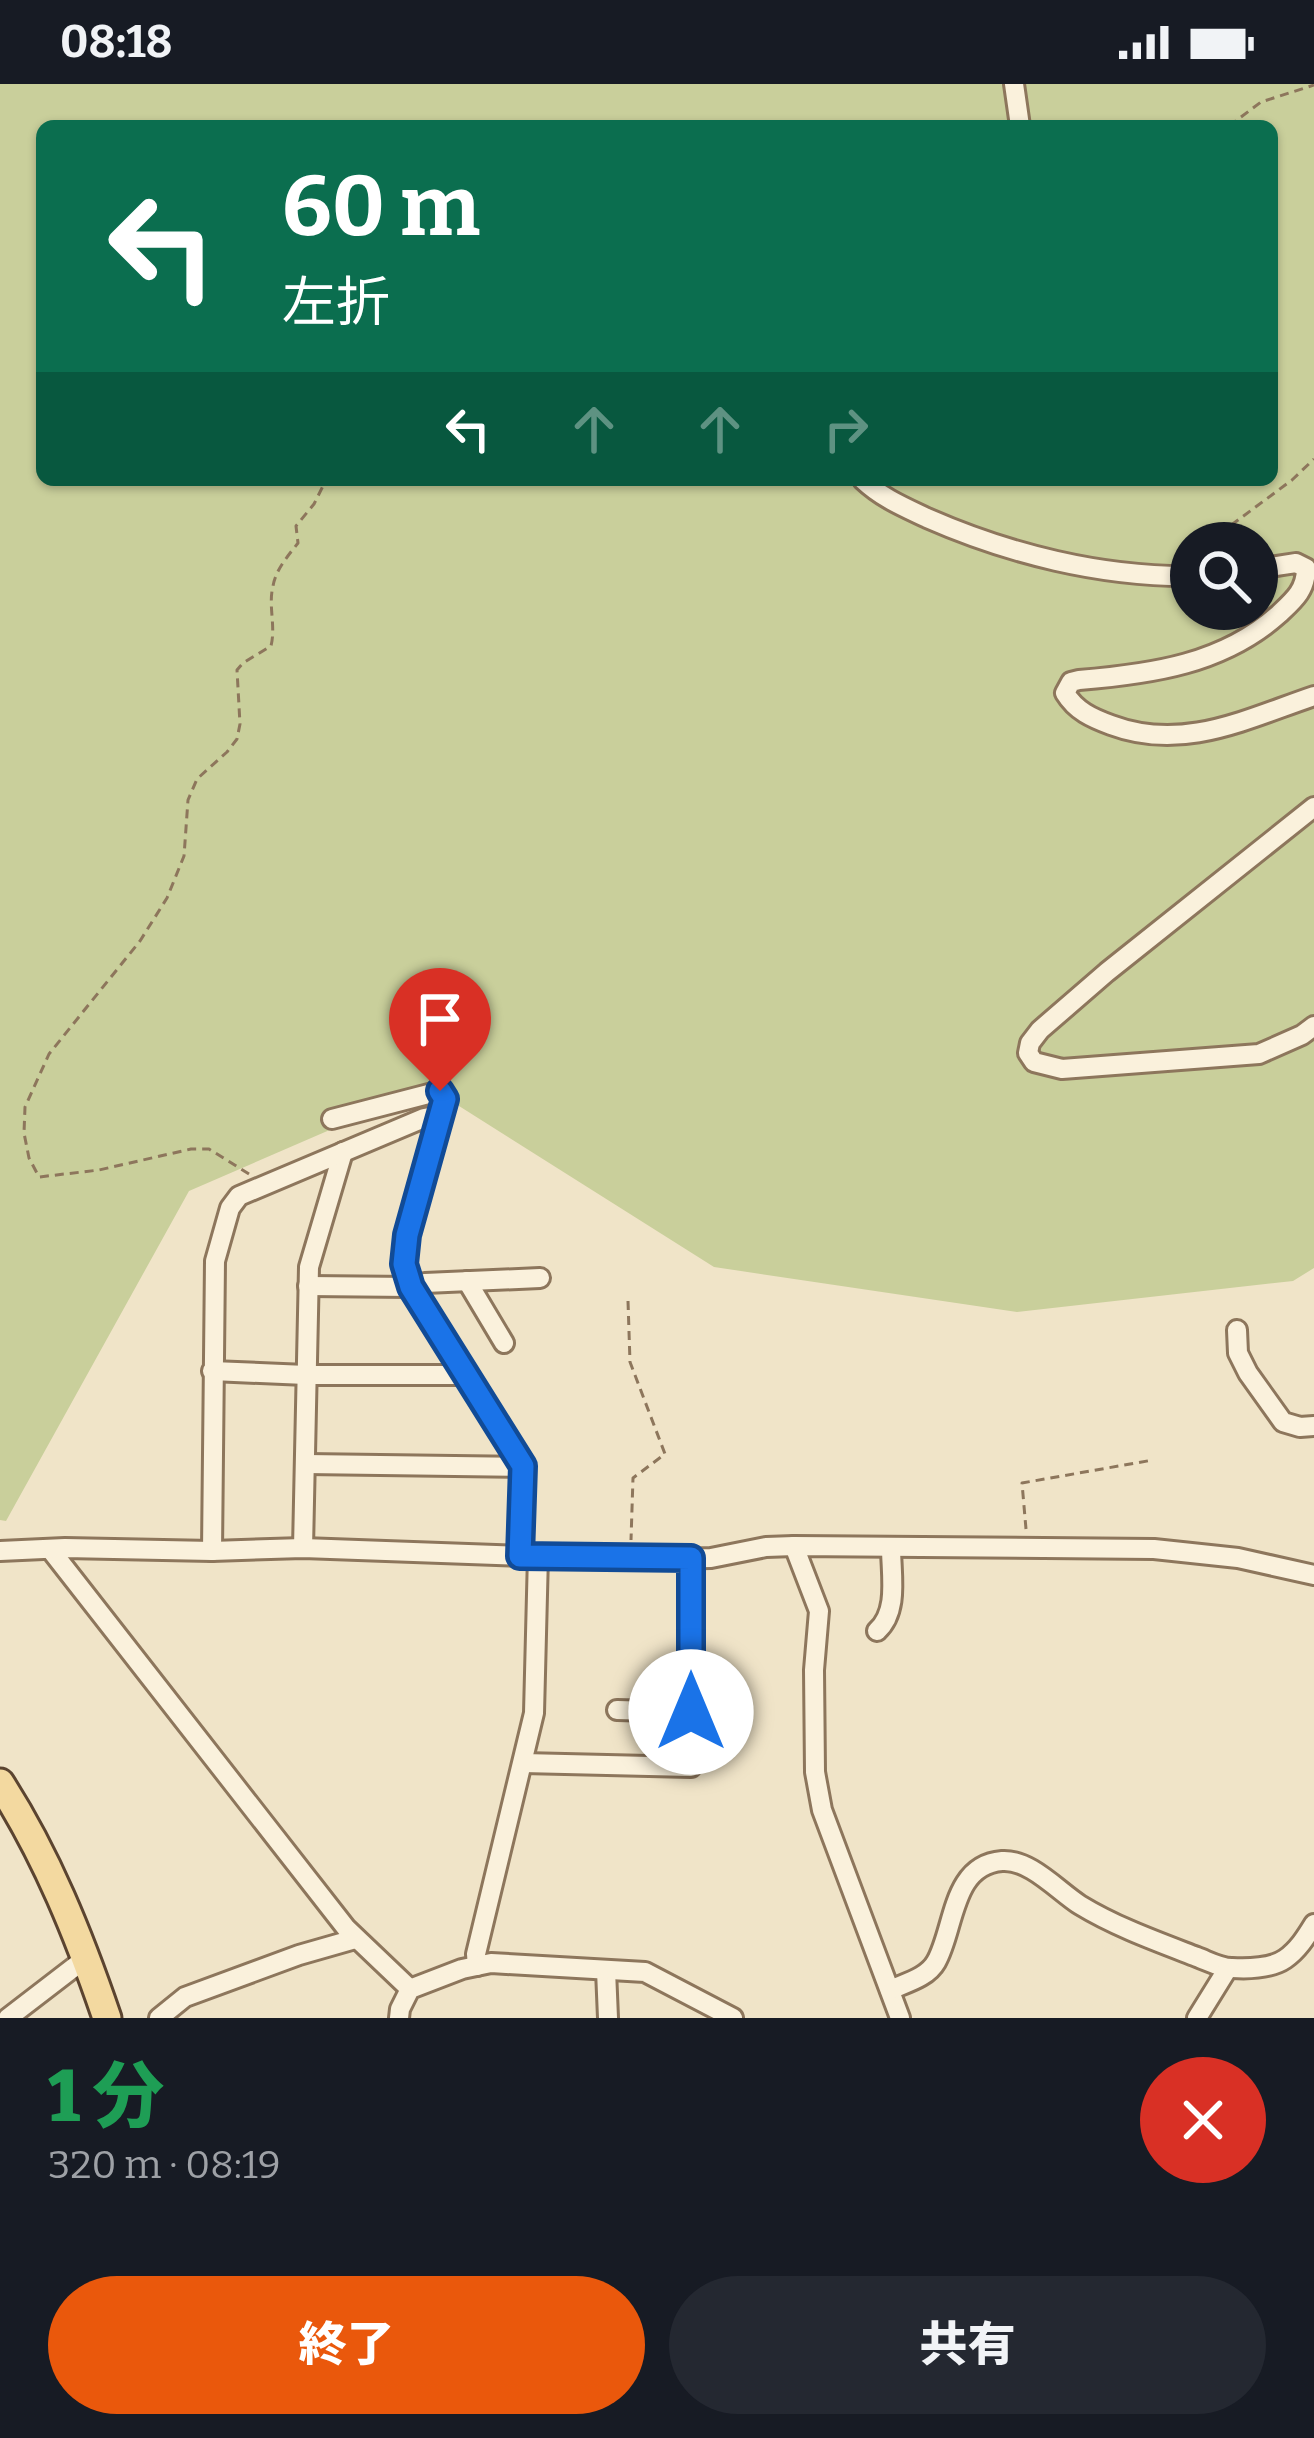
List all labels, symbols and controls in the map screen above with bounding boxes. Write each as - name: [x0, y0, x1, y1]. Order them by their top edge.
- text: 08:18: [60, 15, 173, 69]
- text: 60 m: [282, 156, 480, 257]
- icon: left: [84, 168, 240, 324]
- text: 左折: [282, 271, 390, 335]
- icon: left: [435, 396, 501, 462]
- icon: ahead: [561, 396, 627, 462]
- icon: ahead: [687, 396, 753, 462]
- icon: right: [813, 396, 879, 462]
- map controls: [1170, 522, 1278, 630]
- button: search: [1170, 522, 1278, 630]
- pin: [389, 968, 491, 1091]
- icon: arrive: [407, 986, 473, 1052]
- position arrow: [628, 1649, 754, 1775]
- text: 1 分: [48, 2054, 164, 2140]
- button: close: [1140, 2057, 1266, 2183]
- text: 320 m · 08:19: [48, 2142, 281, 2188]
- button: 終了: [48, 2276, 645, 2414]
- button: 共有: [669, 2276, 1266, 2414]

